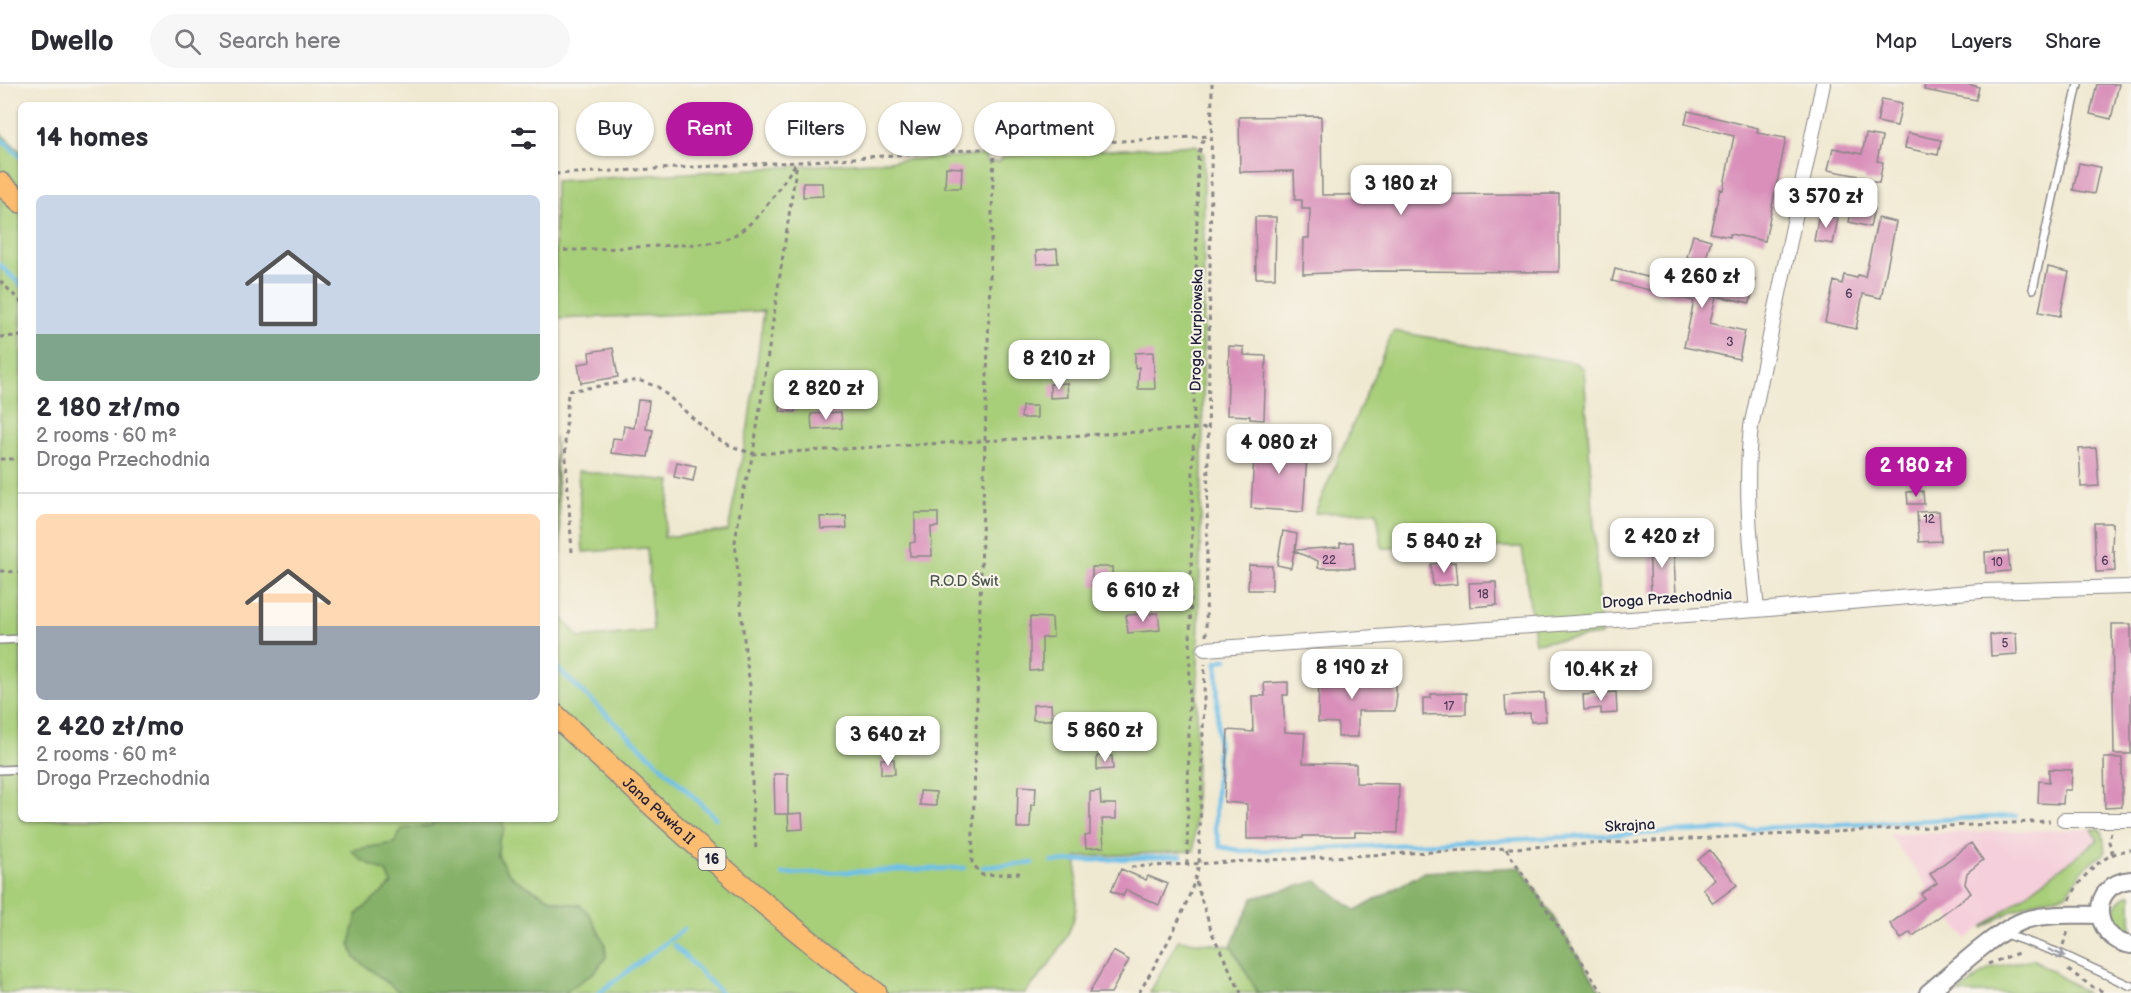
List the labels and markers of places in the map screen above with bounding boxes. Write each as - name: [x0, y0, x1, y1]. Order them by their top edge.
- pin: 3 180 zł: [1339, 165, 1463, 216]
- pin: 3 570 zł: [1764, 178, 1888, 229]
- pin: 4 260 zł: [1640, 258, 1764, 309]
- pin: 8 210 zł: [997, 340, 1121, 391]
- pin: 2 820 zł: [764, 370, 888, 421]
- pin: 4 080 zł: [1217, 424, 1341, 475]
- pin: 2 180 zł: [1854, 447, 1978, 498]
- pin: 2 420 zł: [1600, 518, 1724, 569]
- pin: 5 840 zł: [1382, 523, 1506, 574]
- pin: 6 610 zł: [1081, 572, 1205, 623]
- pin: 8 190 zł: [1290, 649, 1414, 700]
- pin: 10.4K zł: [1539, 651, 1663, 702]
- pin: 5 860 zł: [1043, 712, 1167, 763]
- pin: 3 640 zł: [826, 716, 950, 767]

